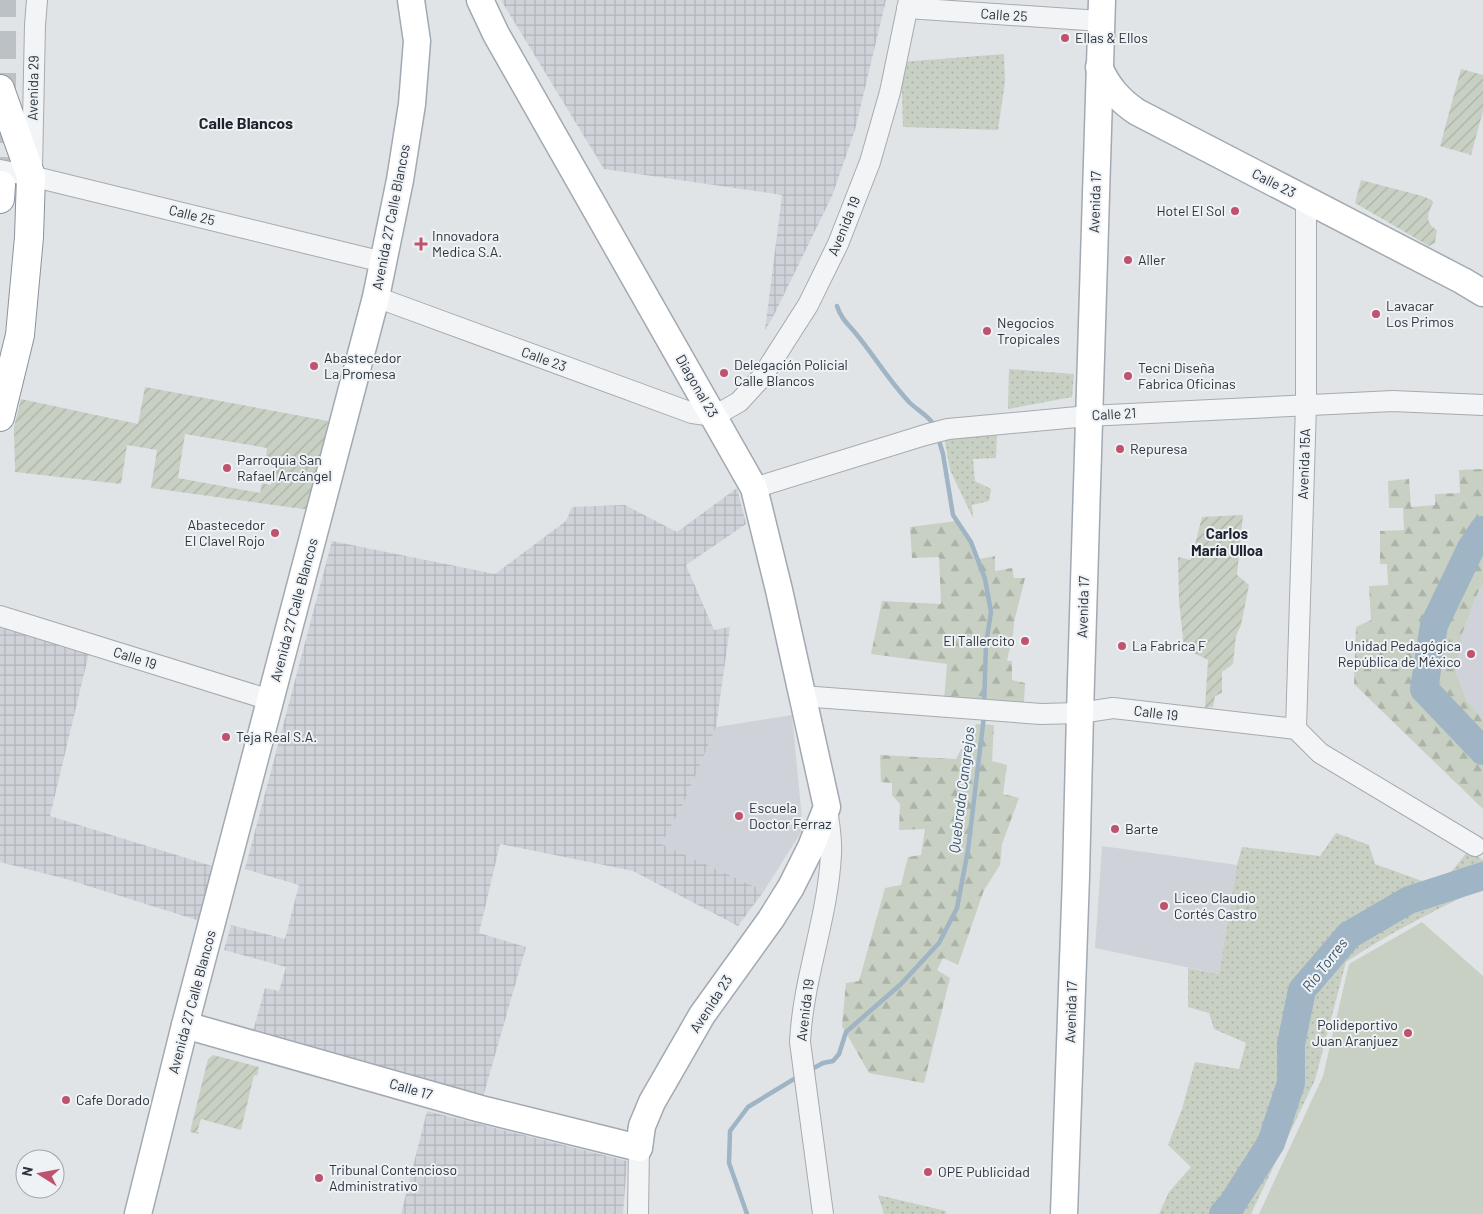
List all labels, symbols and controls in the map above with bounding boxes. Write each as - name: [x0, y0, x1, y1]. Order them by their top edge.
- street label: Calle 25: [980, 4, 1028, 25]
- place label: Ellas & Ellos: [1075, 29, 1148, 46]
- marker: Ellas & Ellos: [1059, 32, 1071, 44]
- street label: Avenida 29: [23, 55, 42, 121]
- district label: Calle Blancos: [199, 113, 293, 132]
- street label: Avenida 27 Calle Blancos: [368, 142, 413, 291]
- street label: Calle 23: [1249, 164, 1299, 201]
- street label: Avenida 17: [1085, 170, 1104, 233]
- street label: Avenida 19: [824, 193, 863, 258]
- street label: Calle 25: [167, 201, 217, 228]
- place label: Hotel El Sol: [1156, 202, 1225, 219]
- marker: Hotel El Sol: [1229, 205, 1241, 217]
- place label: Innovadora Medica S.A.: [432, 227, 502, 260]
- marker: Innovadora Medica S.A.: [414, 237, 428, 251]
- place label: Aller: [1138, 251, 1166, 268]
- marker: Aller: [1122, 254, 1134, 266]
- place label: Lavacar Los Primos: [1386, 297, 1454, 330]
- marker: Lavacar Los Primos: [1370, 308, 1382, 320]
- place label: Negocios Tropicales: [997, 314, 1060, 347]
- marker: Negocios Tropicales: [981, 325, 993, 337]
- street label: Calle 23: [519, 343, 569, 375]
- place label: Abastecedor La Promesa: [324, 349, 401, 382]
- street label: Diagonal 23: [673, 351, 722, 420]
- place label: Delegación Policial Calle Blancos: [734, 356, 848, 389]
- place label: Tecni Diseña Fabrica Oficinas: [1138, 359, 1236, 392]
- marker: Abastecedor La Promesa: [308, 360, 320, 372]
- marker: Delegación Policial Calle Blancos: [718, 367, 730, 379]
- marker: Tecni Diseña Fabrica Oficinas: [1122, 370, 1134, 382]
- street label: Calle 21: [1091, 404, 1137, 423]
- street label: Avenida 15A: [1294, 428, 1313, 500]
- place label: Repuresa: [1130, 440, 1187, 457]
- marker: Repuresa: [1114, 443, 1126, 455]
- place label: Parroquia San Rafael Arcángel: [237, 451, 332, 484]
- marker: Parroquia San Rafael Arcángel: [221, 462, 233, 474]
- place label: Abastecedor El Clavel Rojo: [185, 516, 265, 549]
- district label: Carlos María Ulloa: [1191, 524, 1263, 559]
- marker: Abastecedor El Clavel Rojo: [269, 527, 281, 539]
- street label: Avenida 27 Calle Blancos: [266, 536, 321, 684]
- street label: Avenida 17: [1073, 575, 1092, 638]
- place label: El Tallercito: [943, 632, 1015, 649]
- marker: El Tallercito: [1019, 635, 1031, 647]
- place label: La Fabrica F: [1132, 637, 1206, 654]
- place label: Unidad Pedagógica República de México: [1338, 637, 1461, 670]
- marker: La Fabrica F: [1116, 640, 1128, 652]
- street label: Calle 19: [111, 643, 159, 672]
- marker: Unidad Pedagógica República de México: [1465, 648, 1477, 660]
- street label: Calle 19: [1133, 701, 1179, 724]
- water label: Quebrada Cangrejos: [944, 726, 978, 854]
- place label: Teja Real S.A.: [236, 728, 317, 745]
- marker: Teja Real S.A.: [220, 731, 232, 743]
- place label: Escuela Doctor Ferraz: [749, 799, 831, 832]
- marker: Escuela Doctor Ferraz: [733, 810, 745, 822]
- place label: Barte: [1125, 820, 1159, 837]
- marker: Barte: [1109, 823, 1121, 835]
- place label: Liceo Claudio Cortés Castro: [1174, 889, 1257, 922]
- marker: Liceo Claudio Cortés Castro: [1158, 900, 1170, 912]
- street label: Avenida 27 Calle Blancos: [164, 928, 219, 1076]
- water label: Río Torres: [1298, 934, 1351, 995]
- street label: Avenida 23: [686, 972, 735, 1036]
- street label: Avenida 19: [792, 978, 817, 1042]
- street label: Avenida 17: [1061, 980, 1080, 1043]
- place label: Polideportivo Juan Aranjuez: [1312, 1016, 1398, 1049]
- marker: Polideportivo Juan Aranjuez: [1402, 1027, 1414, 1039]
- street label: Calle 17: [388, 1074, 435, 1103]
- place label: Cafe Dorado: [76, 1091, 150, 1108]
- marker: Cafe Dorado: [60, 1094, 72, 1106]
- north arrow: [15, 1149, 65, 1199]
- place label: Tribunal Contencioso Administrativo: [329, 1161, 457, 1194]
- place label: OPE Publicidad: [938, 1163, 1030, 1180]
- text: N: [18, 1165, 36, 1178]
- marker: OPE Publicidad: [922, 1166, 934, 1178]
- marker: Tribunal Contencioso Administrativo: [313, 1172, 325, 1184]

